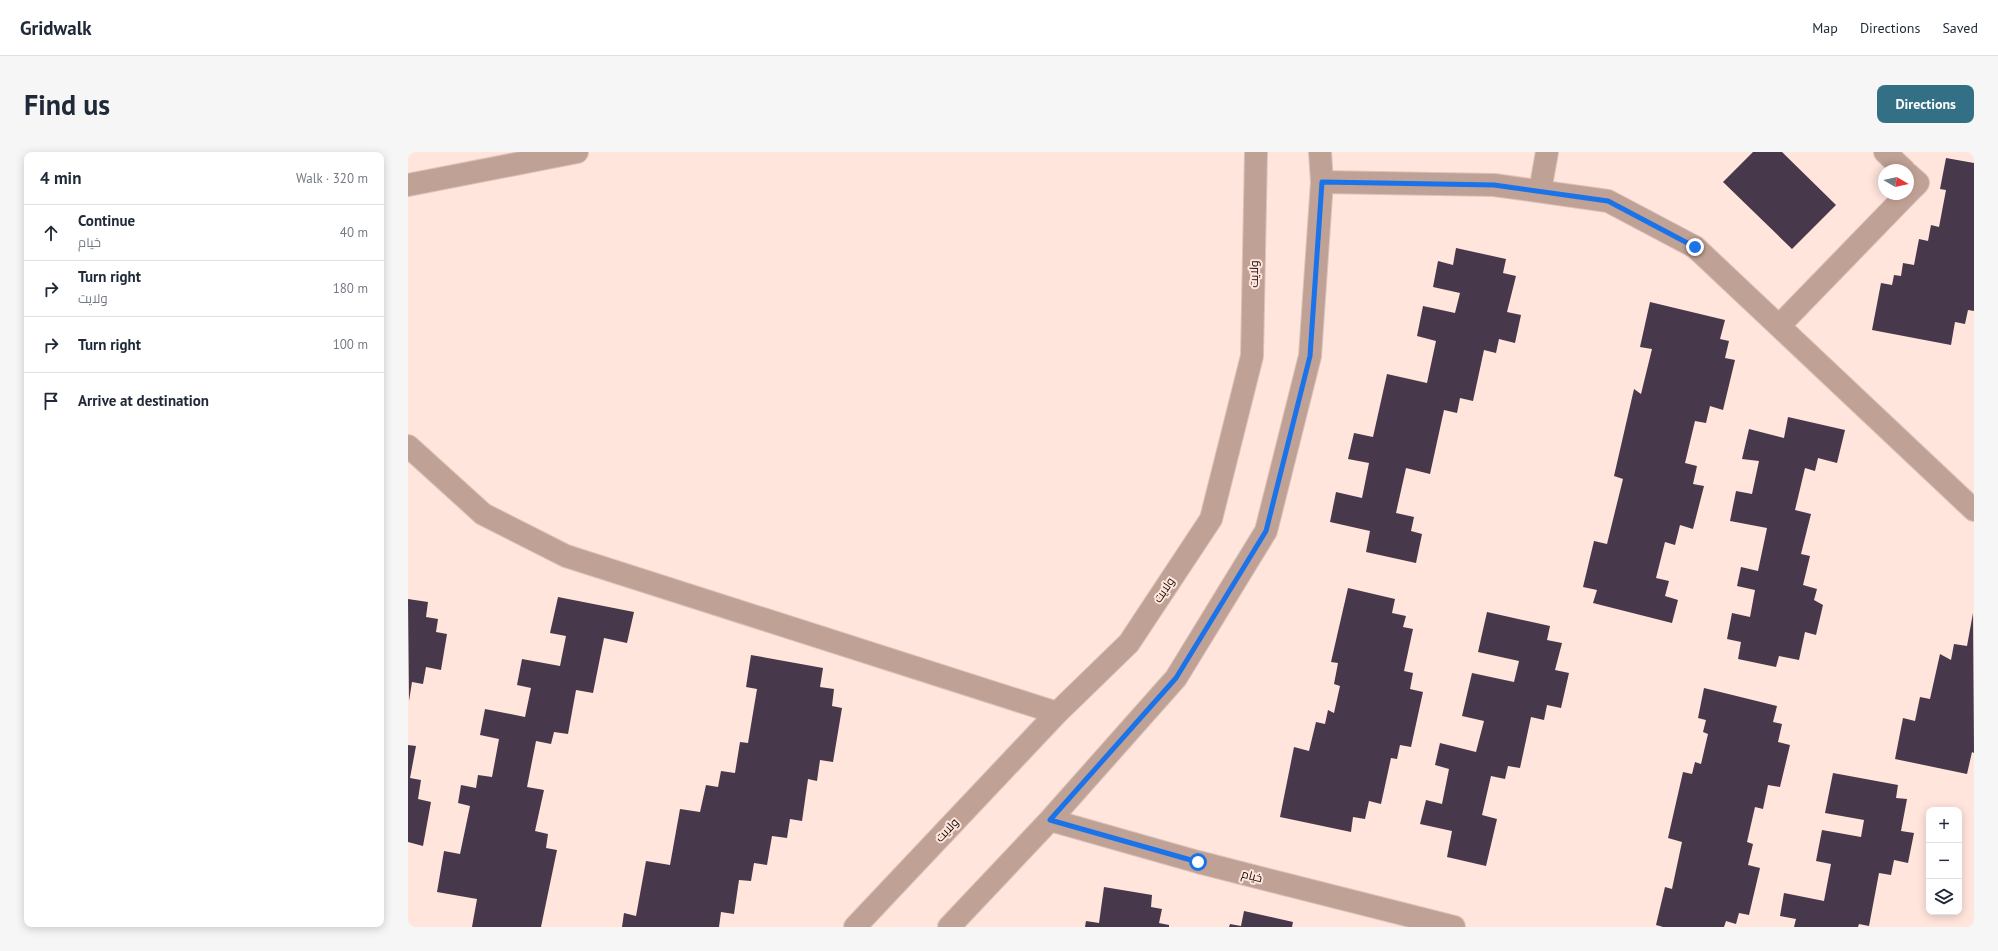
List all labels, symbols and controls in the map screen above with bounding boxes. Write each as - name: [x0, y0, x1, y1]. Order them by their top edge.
- text: Gridwalk: [20, 16, 92, 40]
- text: Map: [1812, 19, 1838, 37]
- text: Directions: [1860, 19, 1920, 37]
- text: Saved: [1942, 19, 1978, 37]
- button: Directions: [1877, 85, 1974, 123]
- text: Find us: [24, 86, 110, 123]
- north arrow: [1878, 164, 1914, 200]
- text: 4 min: [40, 167, 81, 189]
- text: Walk · 320 m: [296, 170, 368, 187]
- text: Continue: [78, 211, 135, 230]
- icon: ahead: [40, 222, 62, 244]
- text: 40 m: [340, 224, 368, 241]
- text: خیام: [78, 234, 101, 251]
- route end: [1686, 238, 1704, 256]
- street label: ولایت: [1246, 260, 1261, 288]
- text: Turn right: [78, 267, 141, 286]
- icon: right: [40, 278, 62, 300]
- text: 180 m: [333, 280, 368, 297]
- text: ولایت: [78, 290, 108, 307]
- icon: right: [40, 334, 62, 356]
- text: Turn right: [78, 335, 141, 354]
- text: 100 m: [333, 336, 368, 353]
- icon: arrive: [40, 390, 62, 412]
- text: Arrive at destination: [78, 391, 209, 410]
- street label: ولایت: [1150, 574, 1177, 605]
- map controls: [1926, 807, 1962, 915]
- button: +: [1926, 807, 1962, 843]
- street label: ولایت: [932, 815, 961, 845]
- button: −: [1926, 843, 1962, 879]
- route start: [1189, 853, 1207, 871]
- street label: خیام: [1240, 866, 1264, 886]
- button: layers: [1926, 879, 1962, 915]

